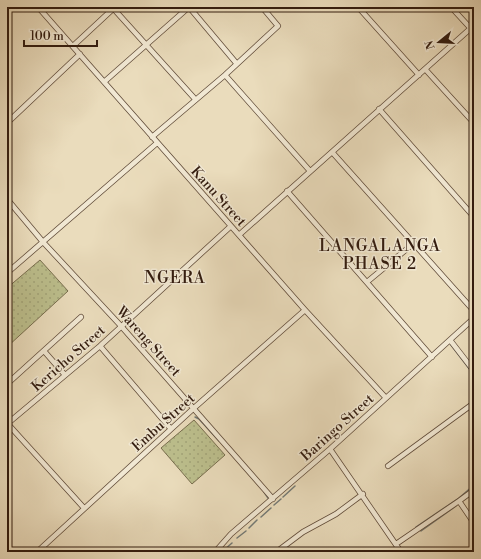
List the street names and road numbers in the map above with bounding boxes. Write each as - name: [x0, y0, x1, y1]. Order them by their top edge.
- street label: Kanu Street: [186, 163, 250, 231]
- street label: Wareng Street: [111, 302, 185, 381]
- street label: Kericho Street: [28, 322, 109, 396]
- street label: Embu Street: [128, 390, 199, 456]
- street label: Baringo Street: [297, 390, 378, 466]

